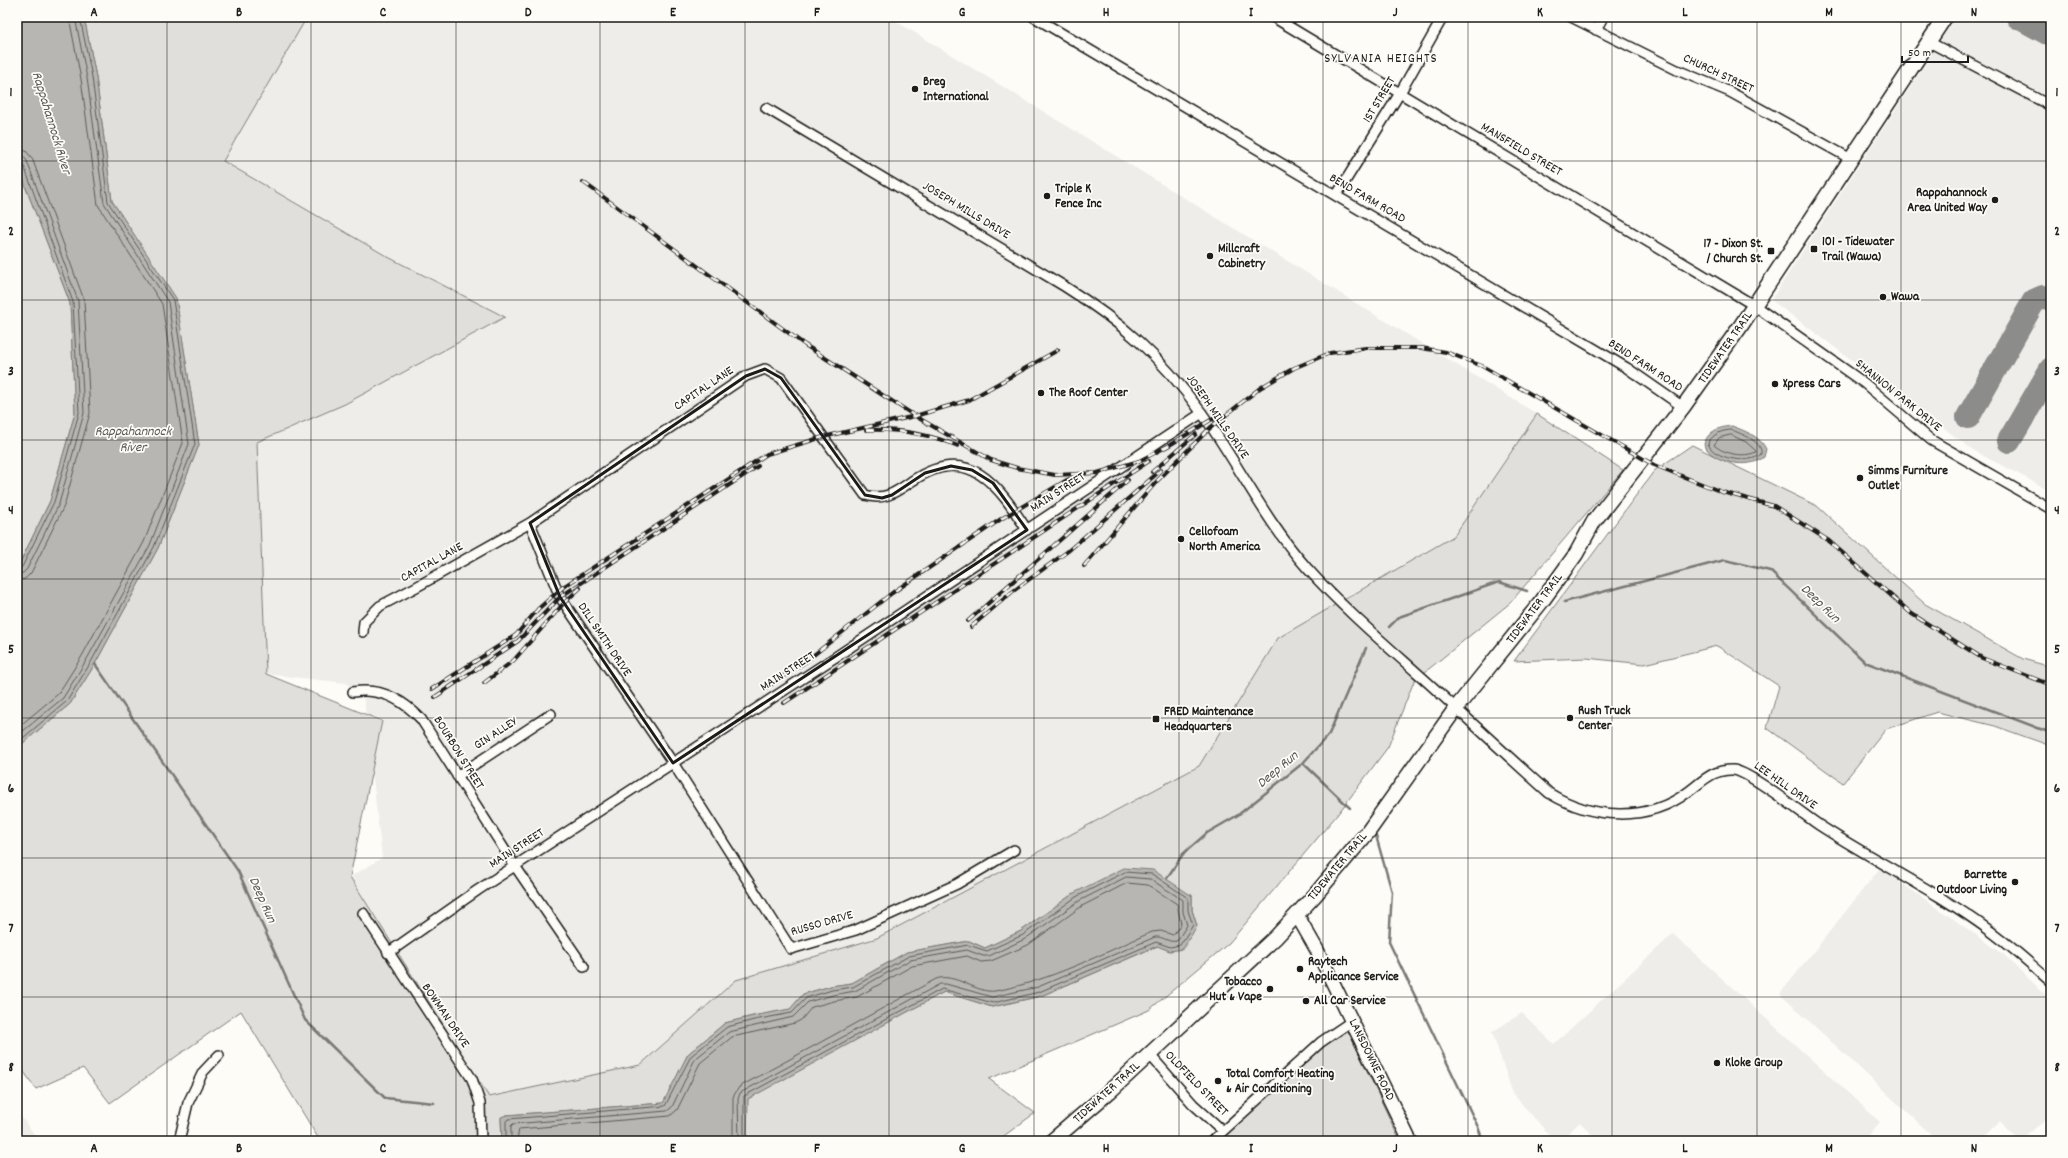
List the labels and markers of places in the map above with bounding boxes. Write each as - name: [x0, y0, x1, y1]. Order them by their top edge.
- place label: Breg International: [923, 73, 990, 107]
- marker: Breg International: [910, 84, 920, 94]
- place label: Triple K Fence Inc: [1055, 180, 1102, 214]
- place label: Rappahannock Area United Way: [1907, 184, 1988, 218]
- marker: Triple K Fence Inc: [1042, 191, 1052, 201]
- marker: Rappahannock Area United Way: [1990, 195, 2000, 205]
- place label: 101 - Tidewater Trail (Wawa): [1822, 233, 1896, 267]
- place label: 17 - Dixon St. / Church St.: [1703, 235, 1763, 269]
- place label: Millcraft Cabinetry: [1218, 240, 1266, 274]
- marker: 101 - Tidewater Trail (Wawa): [1809, 244, 1819, 254]
- marker: 17 - Dixon St. / Church St.: [1766, 246, 1776, 256]
- marker: Millcraft Cabinetry: [1205, 251, 1215, 261]
- place label: Wawa: [1891, 288, 1920, 307]
- marker: Wawa: [1878, 292, 1888, 302]
- place label: Xpress Cars: [1783, 375, 1841, 394]
- marker: Xpress Cars: [1770, 379, 1780, 389]
- place label: The Roof Center: [1049, 384, 1129, 403]
- marker: The Roof Center: [1036, 388, 1046, 398]
- place label: Simms Furniture Outlet: [1868, 462, 1948, 496]
- marker: Simms Furniture Outlet: [1855, 473, 1865, 483]
- place label: Cellofoam North America: [1189, 523, 1261, 557]
- marker: Cellofoam North America: [1176, 534, 1186, 544]
- place label: Rush Truck Center: [1578, 702, 1631, 736]
- place label: FRED Maintenance Headquarters: [1164, 703, 1254, 737]
- marker: Rush Truck Center: [1565, 713, 1575, 723]
- marker: FRED Maintenance Headquarters: [1151, 714, 1161, 724]
- place label: Barrette Outdoor Living: [1936, 866, 2007, 900]
- marker: Barrette Outdoor Living: [2010, 877, 2020, 887]
- place label: Raytech Applicance Service: [1308, 953, 1399, 987]
- marker: Raytech Applicance Service: [1295, 964, 1305, 974]
- place label: Tobacco Hut & Vape: [1209, 973, 1262, 1007]
- marker: Tobacco Hut & Vape: [1265, 984, 1275, 994]
- place label: All Car Service: [1314, 992, 1386, 1011]
- marker: All Car Service: [1301, 996, 1311, 1006]
- place label: Kloke Group: [1725, 1054, 1783, 1073]
- marker: Kloke Group: [1712, 1058, 1722, 1068]
- place label: Total Comfort Heating & Air Conditioning: [1226, 1065, 1335, 1099]
- marker: Total Comfort Heating & Air Conditioning: [1213, 1076, 1223, 1086]

